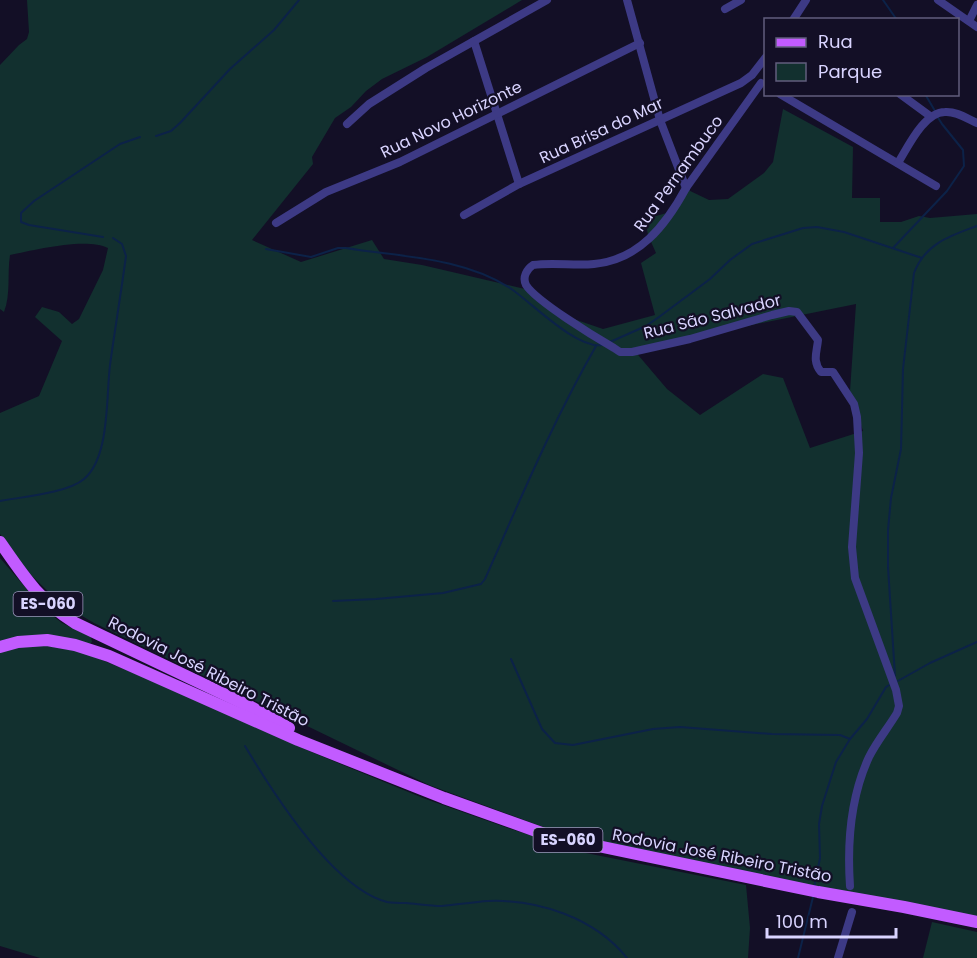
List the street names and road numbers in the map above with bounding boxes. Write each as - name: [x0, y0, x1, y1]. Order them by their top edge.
- street label: Rua Novo Horizonte: [377, 75, 526, 164]
- street label: Rua Brisa do Mar: [536, 92, 667, 169]
- street label: Rua Pernambuco: [628, 110, 728, 236]
- street label: Rua São Salvador: [641, 288, 783, 345]
- road number: ES-060: [14, 592, 82, 616]
- street label: Rodovia José Ribeiro Tristão: [104, 611, 313, 732]
- street label: Rodovia José Ribeiro Tristão: [610, 823, 834, 888]
- road number: ES-060: [534, 828, 602, 852]

